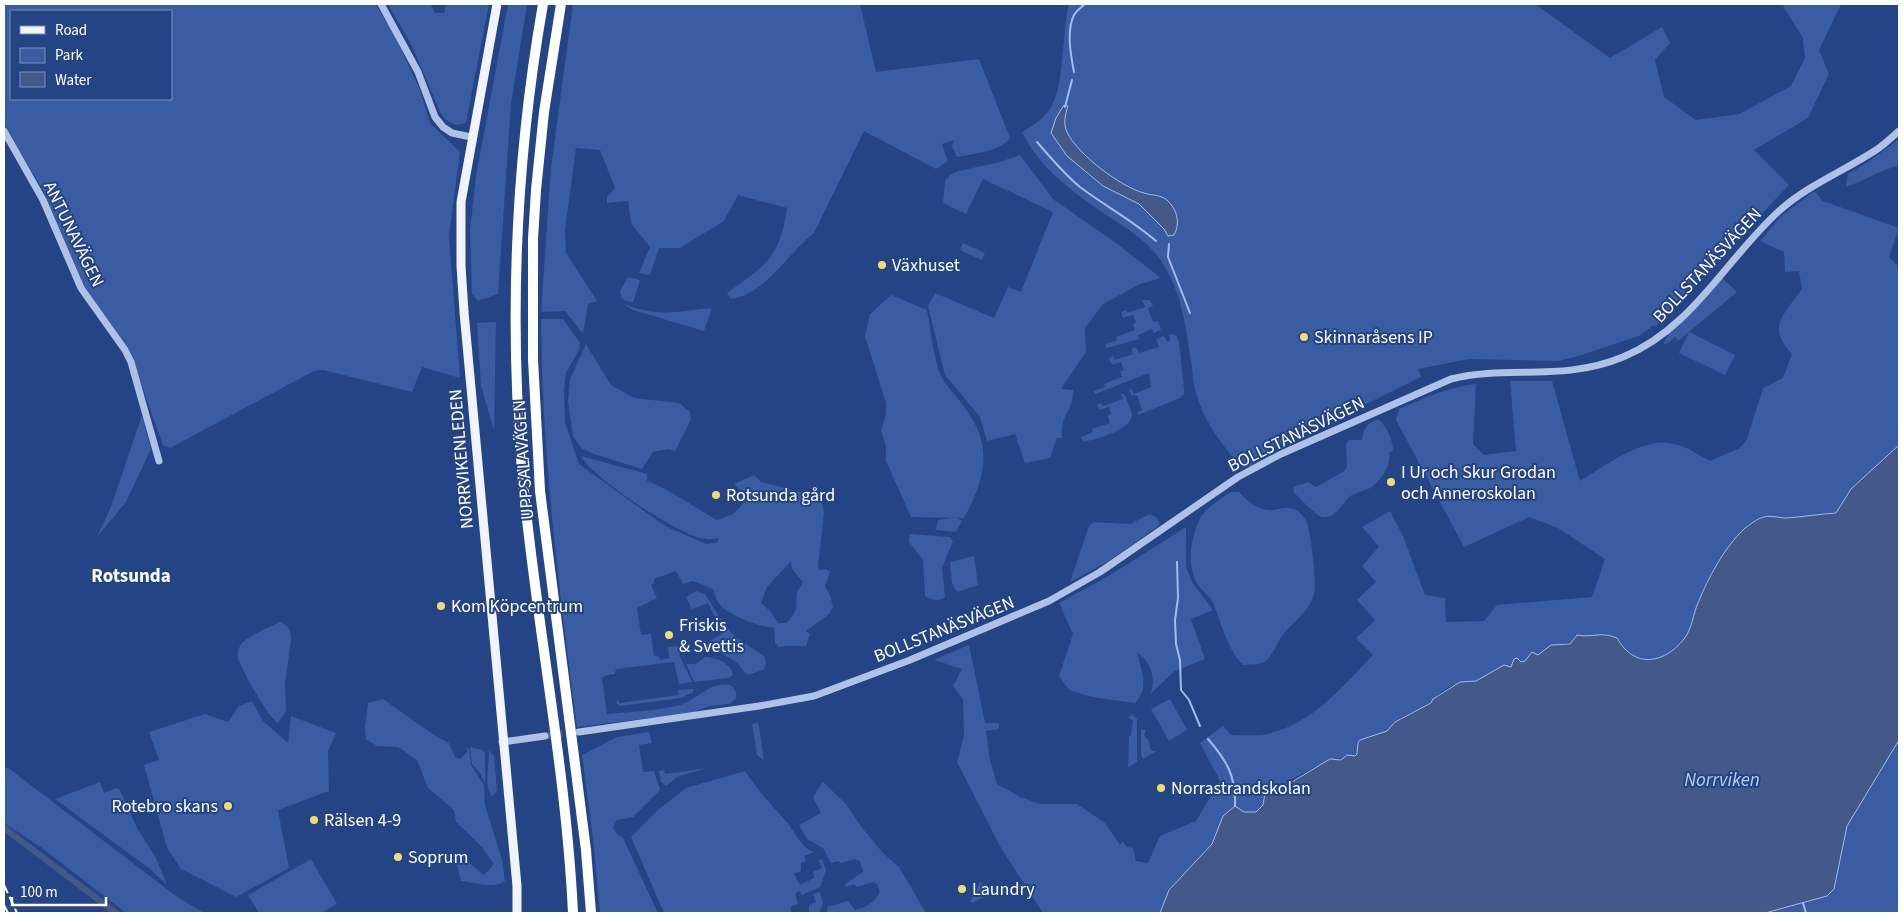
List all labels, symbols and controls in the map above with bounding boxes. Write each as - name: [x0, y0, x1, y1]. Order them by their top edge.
- legend: [10, 10, 172, 100]
- text: Road: [55, 20, 87, 41]
- text: Park: [55, 45, 84, 66]
- text: Water: [55, 70, 92, 91]
- street label: ANTUNAVÄGEN: [37, 177, 110, 291]
- street label: BOLLSTANÄSVÄGEN: [1647, 202, 1767, 329]
- place label: Växhuset: [892, 253, 960, 278]
- marker: Växhuset: [876, 259, 888, 271]
- place label: Skinnaråsens IP: [1314, 325, 1433, 350]
- marker: Skinnaråsens IP: [1298, 331, 1310, 343]
- street label: NORRVIKENLEDEN: [443, 388, 480, 530]
- street label: BOLLSTANÄSVÄGEN: [1224, 390, 1369, 478]
- street label: UPPSALAVÄGEN: [507, 399, 540, 521]
- place label: I Ur och Skur Grodan och Anneroskolan: [1401, 460, 1556, 506]
- marker: I Ur och Skur Grodan och Anneroskolan: [1385, 476, 1397, 488]
- place label: Rotsunda gård: [726, 483, 835, 508]
- marker: Rotsunda gård: [710, 489, 722, 501]
- district label: Rotsunda: [91, 563, 171, 590]
- street label: BOLLSTANÄSVÄGEN: [870, 590, 1018, 669]
- place label: Kom Köpcentrum: [451, 594, 583, 619]
- marker: Kom Köpcentrum: [435, 600, 447, 612]
- place label: Friskis & Svettis: [679, 613, 744, 659]
- marker: Friskis & Svettis: [663, 629, 675, 641]
- water label: Norrviken: [1684, 767, 1760, 794]
- place label: Norrastrandskolan: [1171, 776, 1311, 801]
- marker: Norrastrandskolan: [1155, 782, 1167, 794]
- place label: Rotebro skans: [112, 794, 218, 819]
- marker: Rotebro skans: [222, 800, 234, 812]
- place label: Rälsen 4-9: [324, 808, 401, 833]
- marker: Rälsen 4-9: [308, 814, 320, 826]
- place label: Soprum: [408, 845, 468, 870]
- marker: Soprum: [392, 851, 404, 863]
- scale bar: [12, 874, 106, 906]
- place label: Laundry: [972, 877, 1035, 902]
- text: 100 m: [20, 882, 58, 903]
- marker: Laundry: [956, 883, 968, 895]

